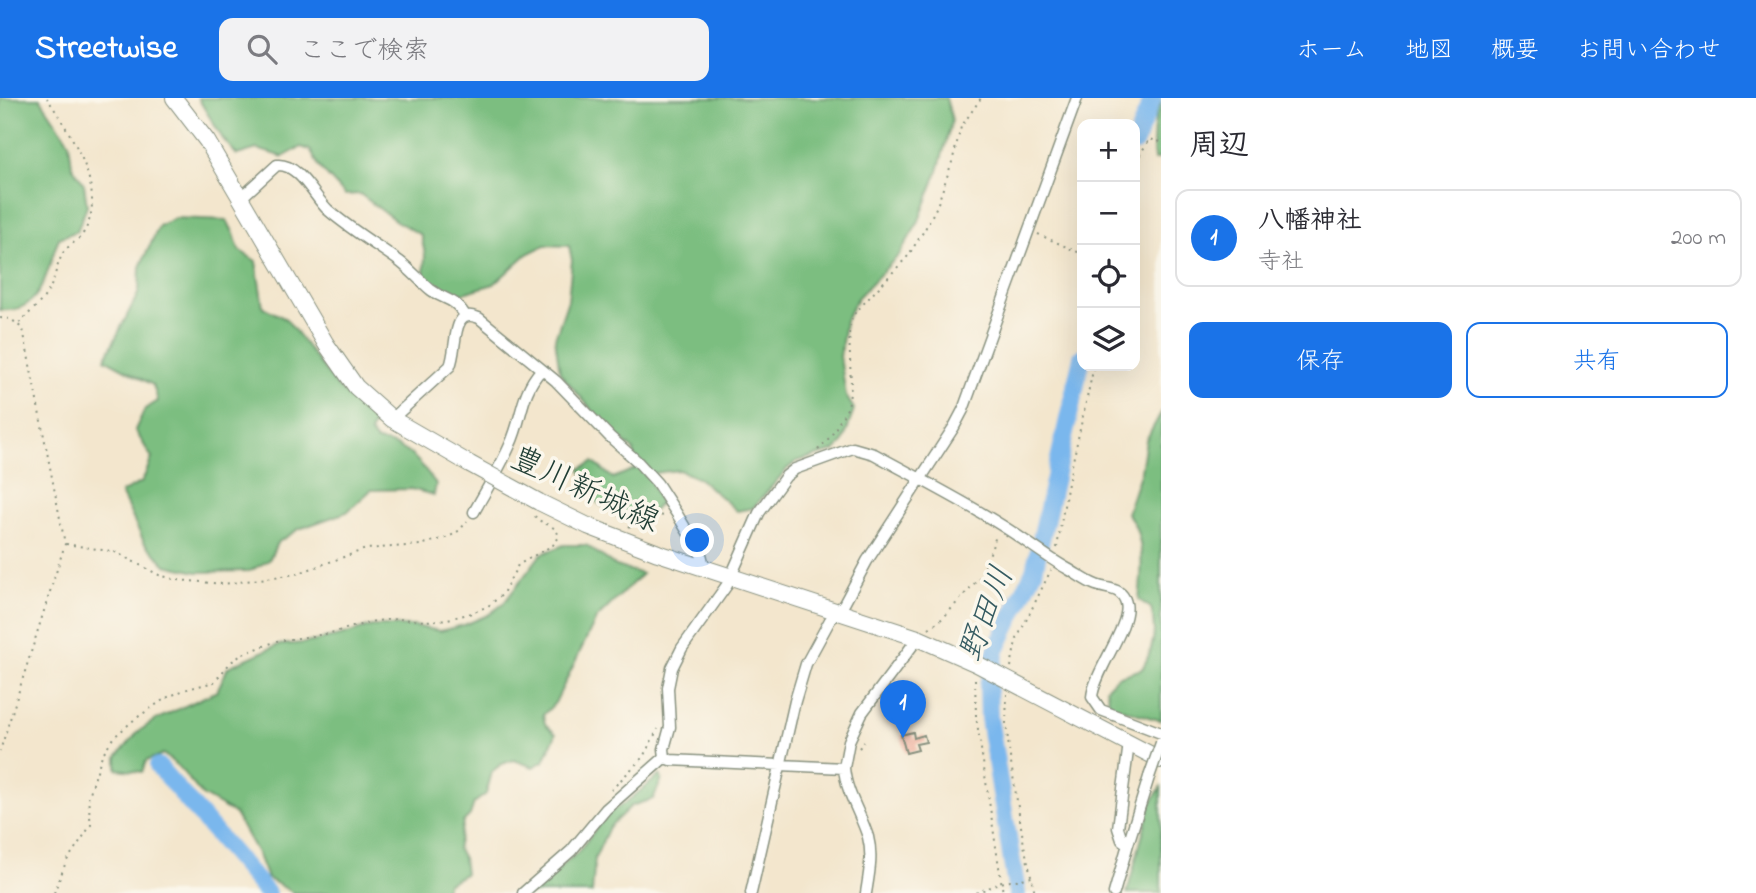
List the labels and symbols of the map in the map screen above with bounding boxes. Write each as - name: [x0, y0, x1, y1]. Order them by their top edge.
- street label: 豊川新城線: [502, 436, 667, 546]
- your location: [680, 523, 714, 557]
- water label: 野田川: [948, 560, 1028, 669]
- pin: 1: [880, 680, 926, 738]

